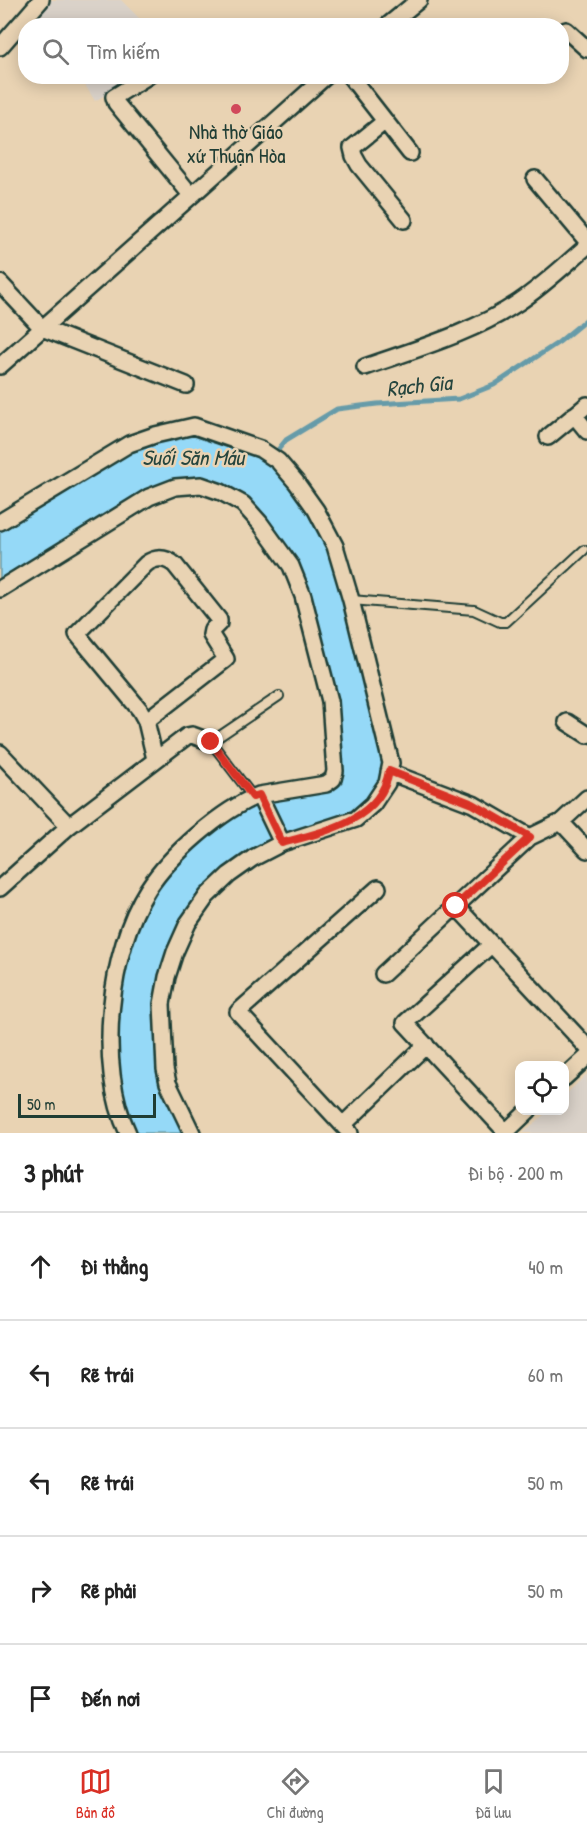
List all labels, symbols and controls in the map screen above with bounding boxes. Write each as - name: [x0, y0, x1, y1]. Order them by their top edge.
- search box: [18, 18, 569, 84]
- icon: search: [39, 35, 72, 68]
- text: Tìm kiếm: [87, 36, 160, 66]
- marker: Nhà thờ Giáo xứ Thuận Hòa: [229, 102, 243, 116]
- place label: Nhà thờ Giáo xứ Thuận Hòa: [187, 117, 285, 170]
- water label: Rạch Gia: [385, 366, 456, 403]
- water label: Suối Săn Máu: [142, 442, 246, 472]
- route end: [197, 728, 223, 754]
- route start: [442, 892, 468, 918]
- map controls: [515, 1061, 569, 1115]
- button: locate: [515, 1061, 569, 1115]
- scale bar: [18, 1091, 156, 1118]
- text: 50 m: [27, 1093, 56, 1115]
- text: 3 phút: [24, 1155, 83, 1190]
- text: Đi bộ · 200 m: [468, 1159, 563, 1186]
- icon: ahead: [24, 1250, 57, 1283]
- text: Đi thẳng: [81, 1251, 148, 1281]
- text: 40 m: [528, 1253, 563, 1280]
- icon: left: [24, 1358, 57, 1391]
- text: Rẽ trái: [81, 1359, 134, 1389]
- text: 60 m: [528, 1361, 563, 1388]
- icon: left: [24, 1466, 57, 1499]
- text: Rẽ trái: [81, 1467, 134, 1497]
- text: 50 m: [527, 1469, 563, 1496]
- icon: right: [24, 1574, 57, 1607]
- text: Rẽ phải: [81, 1575, 137, 1605]
- text: 50 m: [527, 1577, 563, 1604]
- icon: arrive: [24, 1682, 57, 1715]
- text: Đến nơi: [81, 1683, 141, 1713]
- tab: Bản đồ: [76, 1765, 115, 1823]
- tab: Chỉ đường: [266, 1765, 324, 1823]
- tab: Đã lưu: [475, 1765, 511, 1823]

